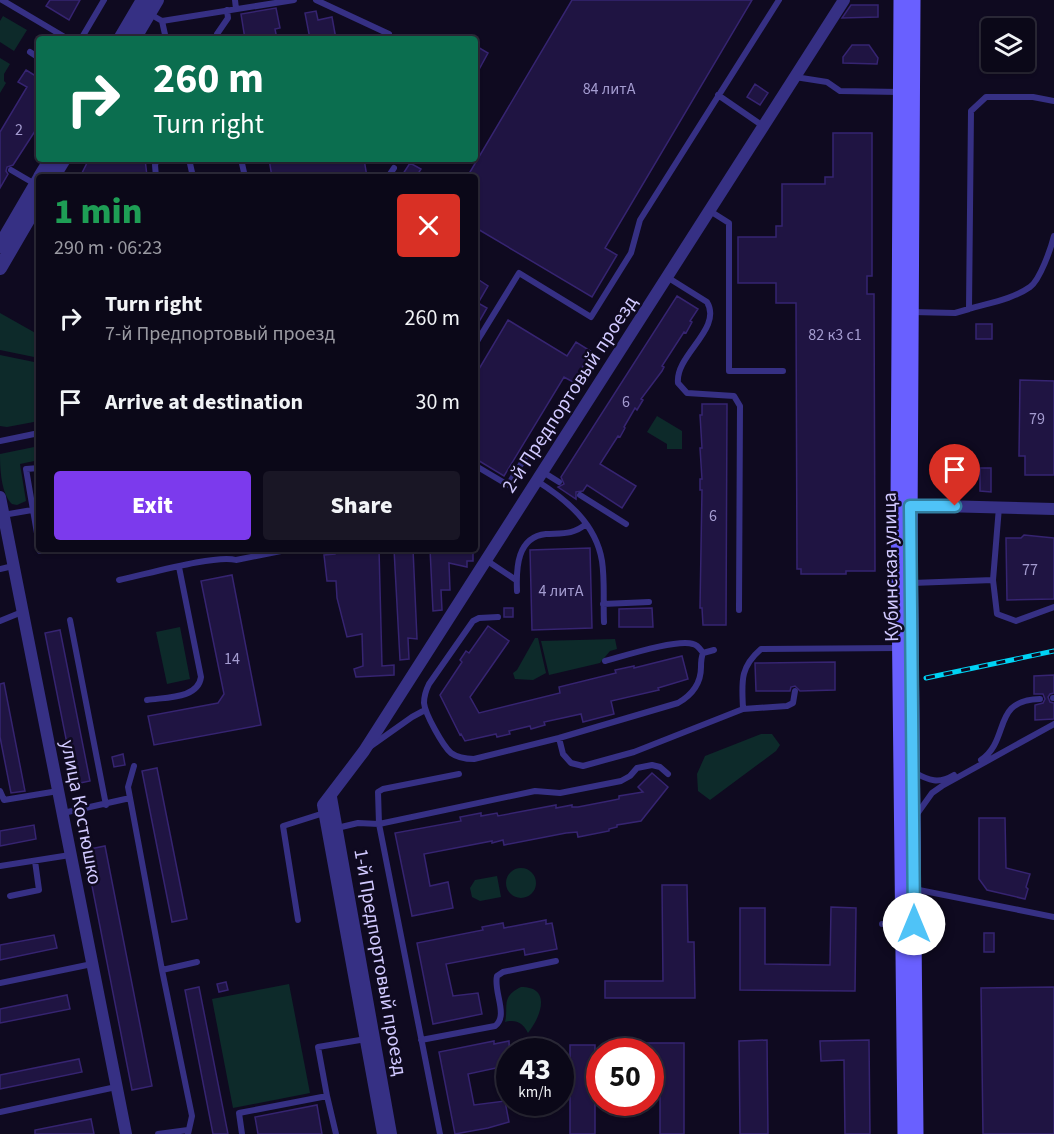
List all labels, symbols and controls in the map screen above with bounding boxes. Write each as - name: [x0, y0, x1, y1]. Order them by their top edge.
- map controls: [981, 18, 1035, 72]
- button: layers: [981, 18, 1035, 72]
- text: 260 m: [153, 49, 264, 109]
- icon: right: [54, 60, 132, 138]
- house number: 84 литА: [583, 78, 636, 100]
- text: Turn right: [153, 105, 264, 144]
- house number: 2: [15, 119, 23, 141]
- text: 1 min: [54, 186, 142, 237]
- button: close: [397, 194, 460, 257]
- text: 290 m · 06:23: [54, 234, 162, 262]
- text: Turn right: [105, 288, 202, 320]
- street label: 2-й Предпортовый проезд: [495, 290, 644, 499]
- icon: right: [54, 302, 87, 335]
- text: 260 m: [405, 302, 460, 334]
- text: 7-й Предпортовый проезд: [105, 320, 335, 348]
- house number: 82 к3 с1: [808, 324, 862, 346]
- icon: arrive: [54, 386, 87, 419]
- text: Arrive at destination: [105, 386, 303, 418]
- text: 30 m: [415, 386, 460, 418]
- house number: 6: [622, 391, 630, 413]
- house number: 79: [1029, 408, 1045, 430]
- pin: [929, 444, 980, 506]
- icon: arrive: [938, 453, 971, 486]
- button: Exit: [54, 471, 251, 540]
- button: Share: [263, 471, 460, 540]
- street label: Кубинская улица: [876, 492, 906, 642]
- house number: 6: [709, 505, 717, 527]
- house number: 77: [1022, 559, 1038, 581]
- house number: 4 литА: [539, 580, 584, 602]
- house number: 14: [224, 648, 240, 670]
- street label: улица Костюшко: [53, 737, 109, 887]
- street label: 1-й Предпортовый проезд: [346, 846, 414, 1078]
- position arrow: [882, 892, 946, 956]
- speed limit sign: 50: [586, 1038, 664, 1116]
- text: 43: [519, 1048, 551, 1091]
- text: km/h: [518, 1082, 552, 1103]

